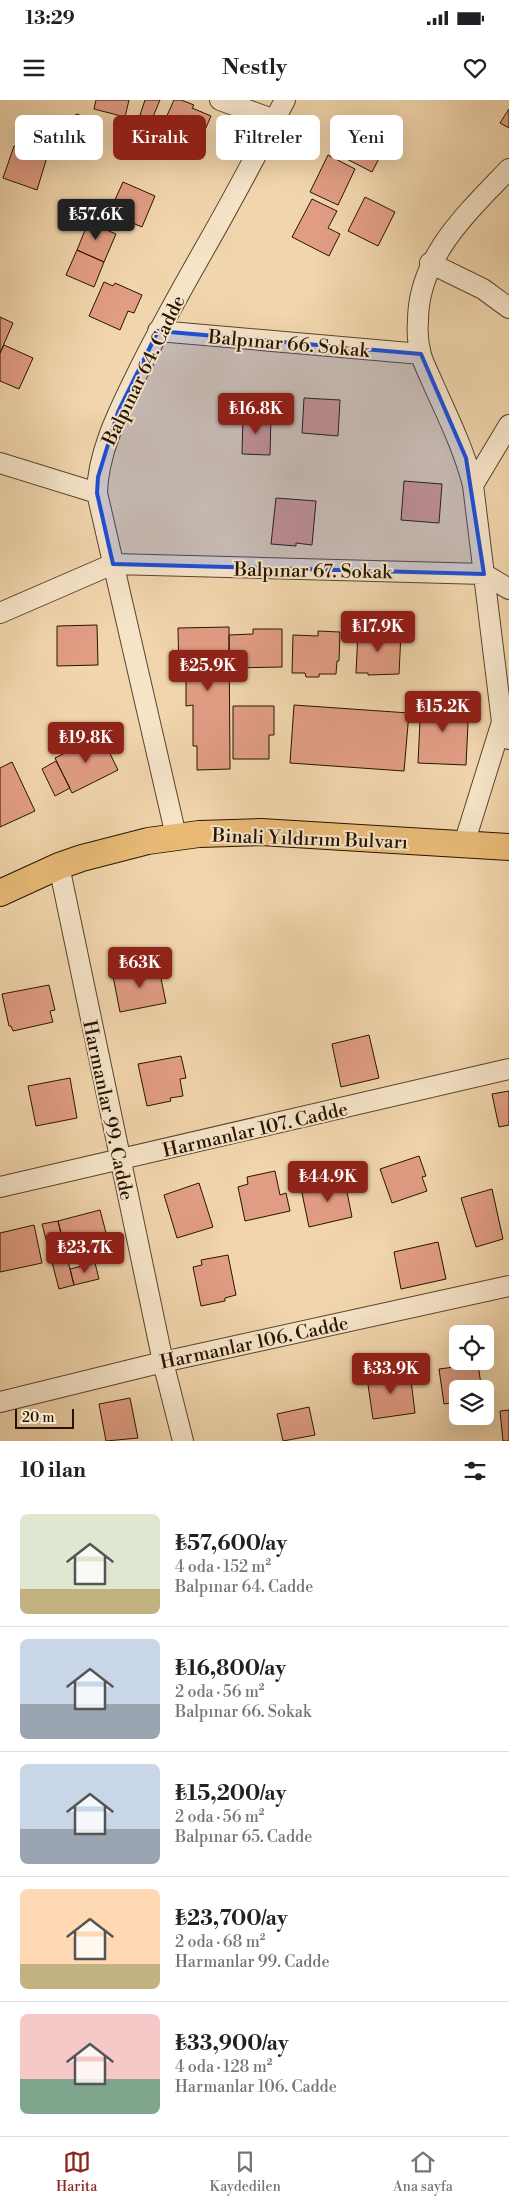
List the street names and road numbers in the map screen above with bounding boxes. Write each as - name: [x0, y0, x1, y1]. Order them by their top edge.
- street label: Balpınar 64. Cadde: [97, 291, 191, 450]
- street label: Balpınar 66. Sokak: [206, 325, 372, 363]
- street label: Balpınar 67. Sokak: [233, 558, 393, 584]
- street label: Binali Yıldırım Bulvarı: [210, 824, 408, 854]
- street label: Harmanlar 99. Cadde: [77, 1018, 139, 1202]
- street label: Harmanlar 107. Cadde: [160, 1097, 350, 1163]
- street label: Harmanlar 106. Cadde: [158, 1311, 351, 1375]

